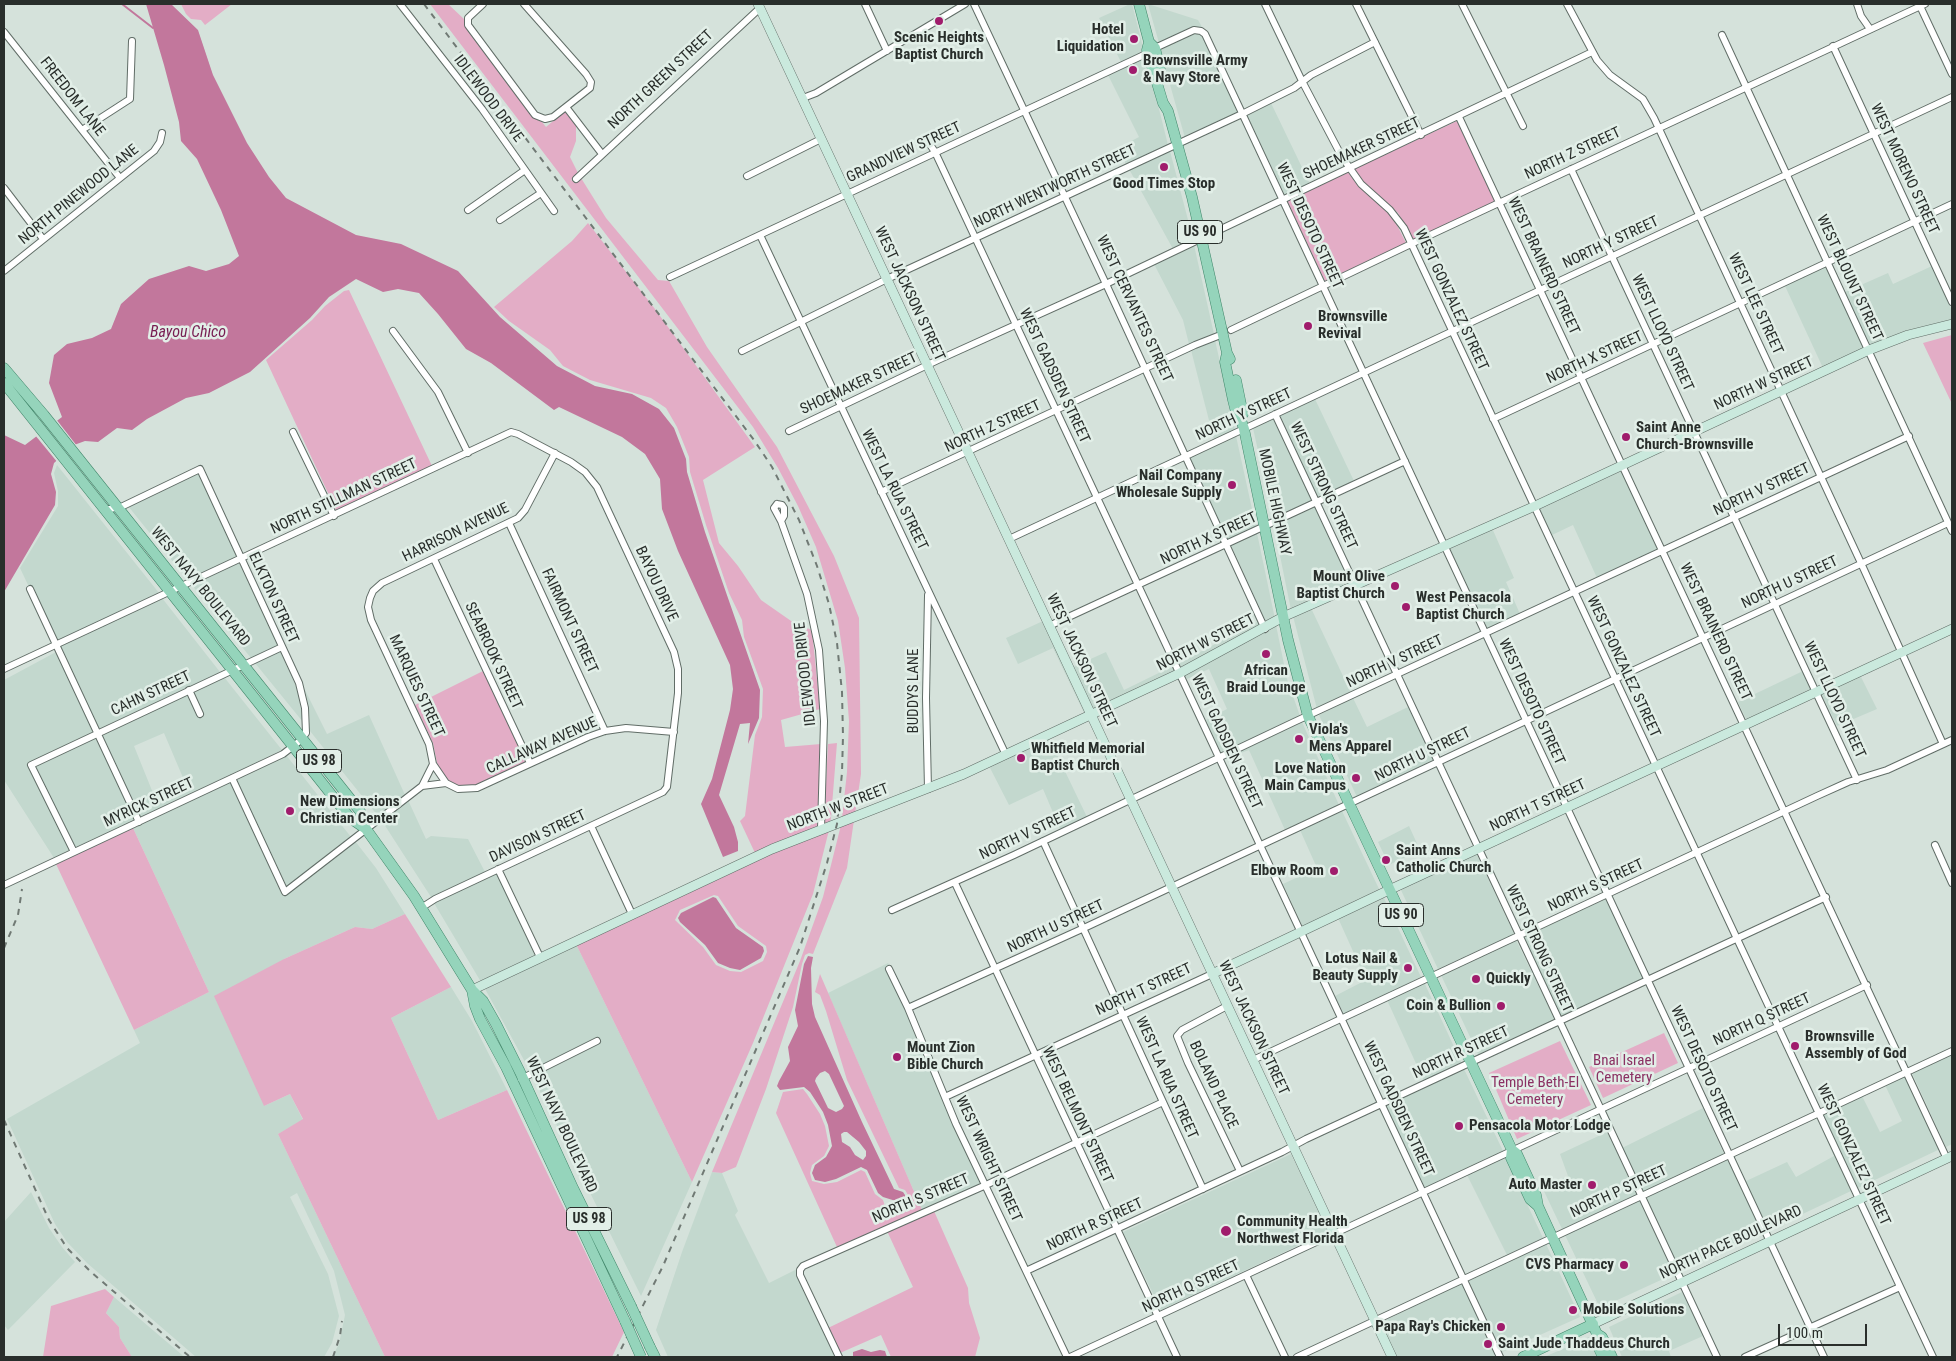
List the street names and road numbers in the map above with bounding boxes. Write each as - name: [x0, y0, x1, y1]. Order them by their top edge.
- street label: NORTH GREEN STREET: [605, 27, 717, 133]
- street label: IDLEWOOD DRIVE: [449, 52, 527, 146]
- street label: FREEDOM LANE: [36, 54, 108, 140]
- street label: WEST MORENO STREET: [1866, 101, 1942, 237]
- street label: SHOEMAKER STREET: [1301, 114, 1423, 184]
- street label: GRANDVIEW STREET: [844, 119, 964, 187]
- street label: NORTH Z STREET: [1522, 124, 1624, 184]
- street label: NORTH PINEWOOD LANE: [15, 141, 143, 249]
- street label: NORTH WENTWORTH STREET: [971, 141, 1139, 233]
- street label: WEST DESOTO STREET: [1272, 160, 1346, 292]
- street label: WEST BRAINERD STREET: [1503, 194, 1583, 338]
- street label: WEST BLOUNT STREET: [1812, 212, 1886, 344]
- street label: NORTH Y STREET: [1560, 213, 1662, 273]
- road number: US 90: [1178, 220, 1222, 243]
- street label: WEST JACKSON STREET: [870, 224, 948, 364]
- street label: WEST GONZALEZ STREET: [1410, 226, 1492, 374]
- street label: WEST CERVANTES STREET: [1092, 233, 1176, 385]
- street label: WEST LEE STREET: [1724, 250, 1786, 358]
- street label: WEST LLOYD STREET: [1627, 272, 1697, 394]
- street label: WEST GADSDEN STREET: [1015, 306, 1093, 446]
- street label: NORTH X STREET: [1544, 328, 1646, 388]
- street label: SHOEMAKER STREET: [798, 349, 920, 419]
- street label: NORTH W STREET: [1711, 353, 1817, 415]
- street label: NORTH Y STREET: [1193, 385, 1295, 445]
- street label: NORTH Z STREET: [942, 397, 1044, 457]
- street label: WEST STRONG STREET: [1286, 419, 1360, 553]
- street label: WEST LA RUA STREET: [857, 427, 931, 553]
- street label: MOBILE HIGHWAY: [1254, 447, 1294, 557]
- street label: NORTH STILLMAN STREET: [268, 455, 420, 539]
- street label: NORTH V STREET: [1711, 460, 1813, 520]
- street label: HARRISON AVENUE: [400, 499, 512, 567]
- street label: NORTH X STREET: [1158, 509, 1260, 569]
- street label: WEST NAVY BOULEVARD: [146, 524, 254, 650]
- street label: BAYOU DRIVE: [631, 544, 681, 624]
- street label: ELKTON STREET: [244, 550, 302, 646]
- street label: NORTH U STREET: [1739, 553, 1841, 613]
- street label: WEST BRAINERD STREET: [1675, 560, 1755, 704]
- street label: FAIRMONT STREET: [537, 566, 601, 676]
- street label: WEST JACKSON STREET: [1042, 591, 1120, 731]
- street label: WEST GONZALEZ STREET: [1582, 593, 1664, 741]
- street label: SEABROOK STREET: [460, 600, 526, 712]
- street label: NORTH W STREET: [1154, 611, 1258, 675]
- street label: IDLEWOOD DRIVE: [792, 621, 820, 727]
- street label: MARQUES STREET: [384, 632, 448, 740]
- street label: NORTH V STREET: [1344, 632, 1446, 692]
- street label: WEST DESOTO STREET: [1494, 636, 1568, 768]
- street label: WEST LLOYD STREET: [1799, 639, 1869, 761]
- street label: BUDDYS LANE: [905, 648, 923, 734]
- street label: CAHN STREET: [108, 668, 194, 720]
- street label: WEST GADSDEN STREET: [1187, 672, 1265, 812]
- street label: CALLAWAY AVENUE: [484, 714, 600, 778]
- street label: NORTH U STREET: [1372, 724, 1474, 786]
- road number: US 98: [296, 749, 342, 772]
- street label: MYRICK STREET: [101, 774, 197, 832]
- street label: NORTH T STREET: [1487, 776, 1589, 836]
- street label: NORTH W STREET: [785, 780, 891, 836]
- street label: NORTH V STREET: [977, 804, 1079, 864]
- street label: DAVISON STREET: [487, 807, 589, 867]
- street label: NORTH S STREET: [1545, 856, 1647, 916]
- street label: WEST STRONG STREET: [1502, 882, 1576, 1016]
- street label: NORTH U STREET: [1005, 897, 1107, 957]
- road number: US 90: [1378, 904, 1424, 926]
- street label: WEST JACKSON STREET: [1214, 958, 1292, 1098]
- street label: NORTH T STREET: [1093, 960, 1195, 1020]
- street label: NORTH Q STREET: [1711, 990, 1813, 1050]
- street label: WEST DESOTO STREET: [1666, 1003, 1740, 1135]
- street label: WEST LA RUA STREET: [1131, 1014, 1201, 1142]
- street label: NORTH R STREET: [1410, 1023, 1512, 1083]
- street label: BOLAND PLACE: [1185, 1038, 1241, 1132]
- street label: WEST GADSDEN STREET: [1359, 1039, 1437, 1179]
- street label: WEST BELMONT STREET: [1038, 1044, 1116, 1186]
- street label: WEST NAVY BOULEVARD: [522, 1054, 600, 1196]
- street label: WEST GONZALEZ STREET: [1812, 1081, 1894, 1229]
- street label: WEST WRIGHT STREET: [951, 1093, 1025, 1225]
- street label: NORTH P STREET: [1568, 1162, 1670, 1222]
- street label: NORTH S STREET: [870, 1170, 972, 1228]
- street label: NORTH R STREET: [1044, 1195, 1146, 1255]
- street label: NORTH PACE BOULEVARD: [1657, 1202, 1805, 1284]
- road number: US 98: [566, 1208, 612, 1230]
- street label: NORTH Q STREET: [1140, 1257, 1242, 1317]

